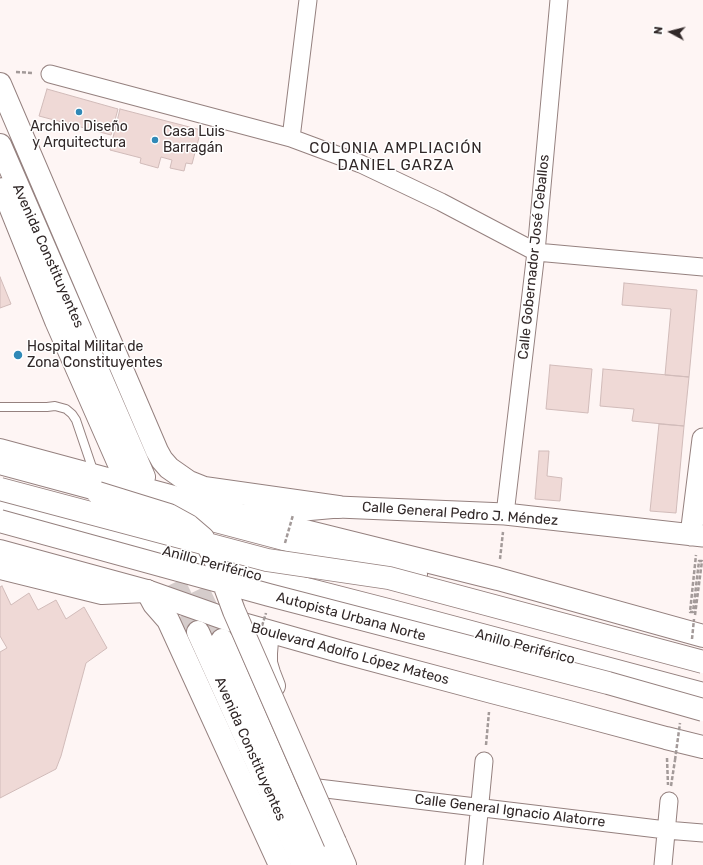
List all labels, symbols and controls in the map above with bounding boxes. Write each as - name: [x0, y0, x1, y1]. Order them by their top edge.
- north arrow: [651, 12, 691, 52]
- text: N: [652, 26, 666, 35]
- marker: Archivo Diseño y Arquitectura: [74, 107, 84, 117]
- place label: Archivo Diseño y Arquitectura: [30, 119, 128, 152]
- place label: Casa Luis Barragán: [163, 124, 225, 156]
- marker: Casa Luis Barragán: [150, 135, 160, 145]
- district label: COLONIA AMPLIACIÓN DANIEL GARZA: [309, 140, 483, 175]
- street label: Calle Gobernador José Ceballos: [515, 154, 553, 360]
- street label: Avenida Constituyentes: [9, 182, 87, 330]
- place label: Hospital Militar de Zona Constituyentes: [27, 339, 163, 372]
- marker: Hospital Militar de Zona Constituyentes: [12, 349, 24, 361]
- street label: Calle General Pedro J. Méndez: [361, 499, 559, 529]
- street label: Anillo Periférico: [160, 543, 264, 585]
- street label: Autopista Urbana Norte: [274, 589, 428, 645]
- street label: Boulevard Adolfo López Mateos: [249, 619, 451, 689]
- street label: Anillo Periférico: [473, 626, 577, 668]
- street label: Avenida Constituyentes: [211, 675, 289, 823]
- street label: Calle General Ignacio Alatorre: [414, 791, 606, 831]

